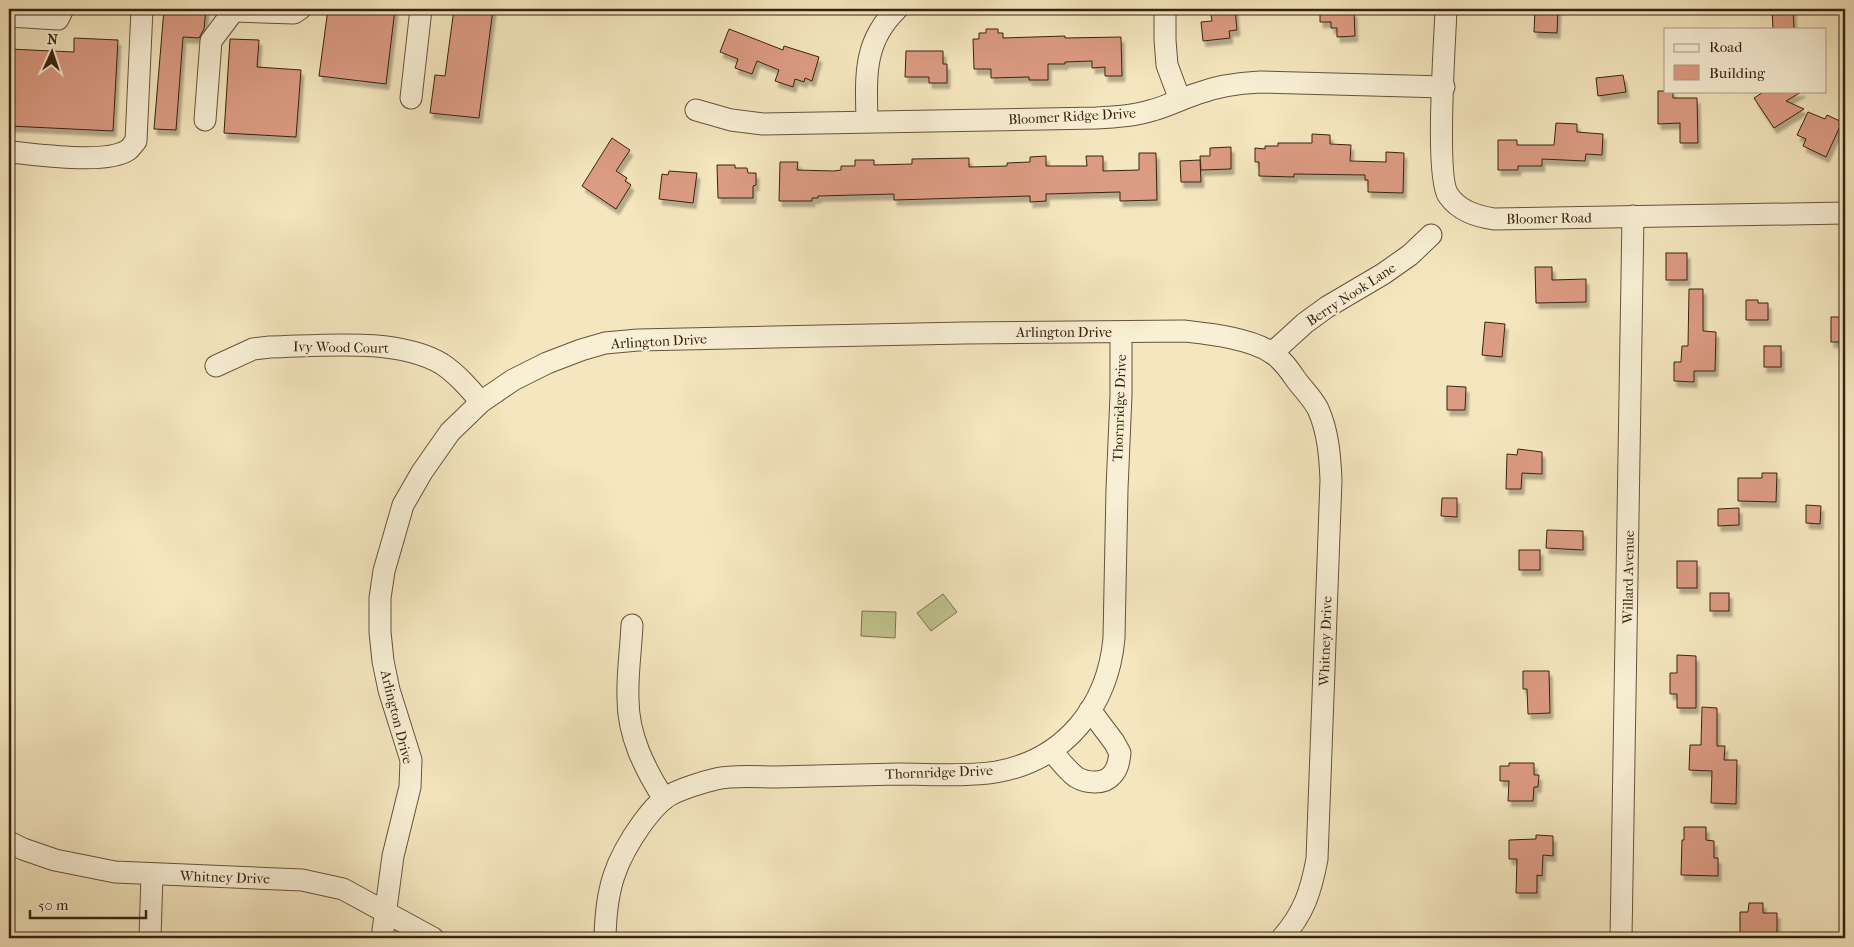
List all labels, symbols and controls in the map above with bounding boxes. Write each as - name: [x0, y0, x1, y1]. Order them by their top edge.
- north arrow: [28, 28, 78, 78]
- legend: [1664, 28, 1826, 92]
- text: N: [47, 31, 59, 48]
- text: Road: [1709, 38, 1743, 56]
- text: Building: [1709, 64, 1766, 82]
- street label: Bloomer Ridge Drive: [1008, 105, 1136, 128]
- street label: Bloomer Road: [1506, 209, 1592, 228]
- street label: Berry Nook Lane: [1303, 259, 1399, 330]
- street label: Arlington Drive: [1015, 324, 1112, 341]
- street label: Arlington Drive: [610, 330, 708, 353]
- street label: Ivy Wood Court: [293, 338, 389, 357]
- street label: Thornridge Drive: [1109, 354, 1130, 462]
- street label: Willard Avenue: [1619, 530, 1638, 625]
- street label: Whitney Drive: [1315, 596, 1336, 687]
- street label: Arlington Drive: [376, 667, 416, 766]
- street label: Thornridge Drive: [885, 762, 993, 783]
- street label: Whitney Drive: [179, 867, 270, 888]
- scale bar: [30, 887, 146, 919]
- text: 50 m: [38, 896, 69, 914]

